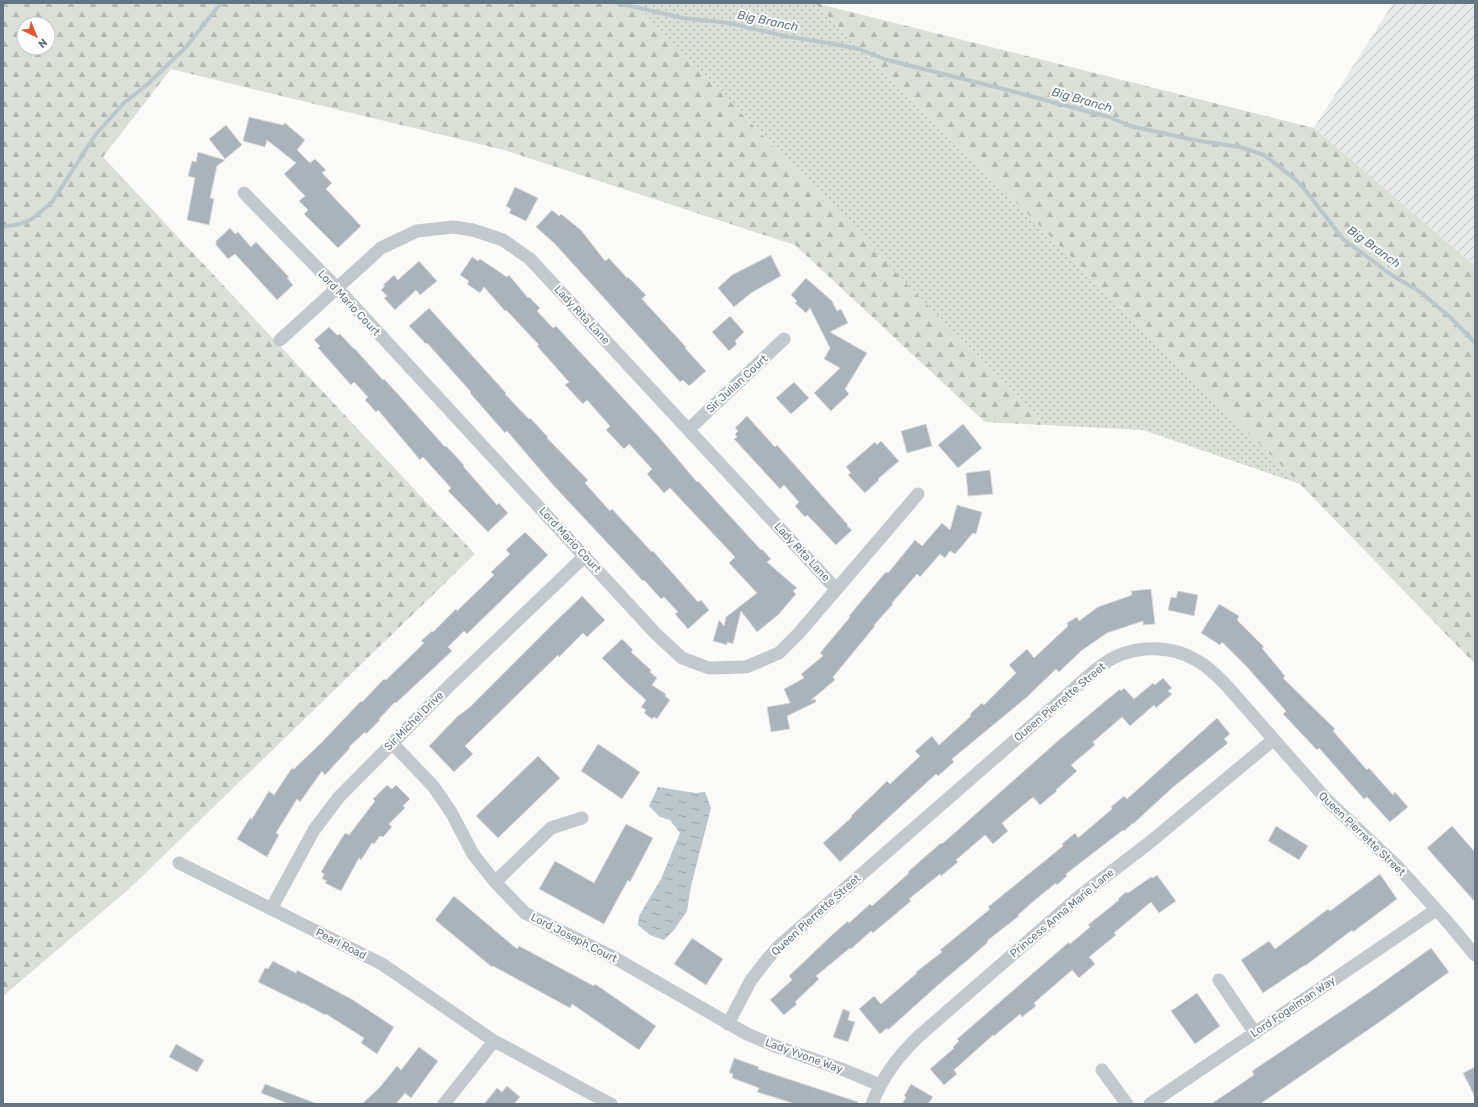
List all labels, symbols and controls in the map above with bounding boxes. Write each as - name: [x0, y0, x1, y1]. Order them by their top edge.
- water label: Big Branch: [736, 8, 800, 34]
- north arrow: [16, 16, 56, 56]
- text: N: [35, 35, 50, 50]
- water label: Big Branch: [1050, 85, 1114, 115]
- water label: Big Branch: [1345, 223, 1403, 271]
- street label: Lord Mario Court: [315, 267, 383, 339]
- street label: Lady Rita Lane: [552, 283, 612, 347]
- street label: Sir Julian Court: [704, 352, 771, 416]
- street label: Lord Mario Court: [536, 504, 604, 576]
- street label: Lady Rita Lane: [772, 520, 832, 584]
- street label: Queen Pierrette Street: [1012, 660, 1109, 744]
- street label: Sir Michel Drive: [382, 689, 446, 753]
- street label: Queen Pierrette Street: [1316, 789, 1408, 879]
- street label: Princess Anna Marie Lane: [1007, 866, 1117, 960]
- street label: Queen Pierrette Street: [769, 871, 864, 958]
- street label: Lord Joseph Court: [529, 911, 620, 966]
- street label: Pearl Road: [314, 926, 368, 962]
- street label: Lord Fogelman Way: [1248, 974, 1338, 1040]
- street label: Lady Yvone Way: [763, 1036, 845, 1076]

